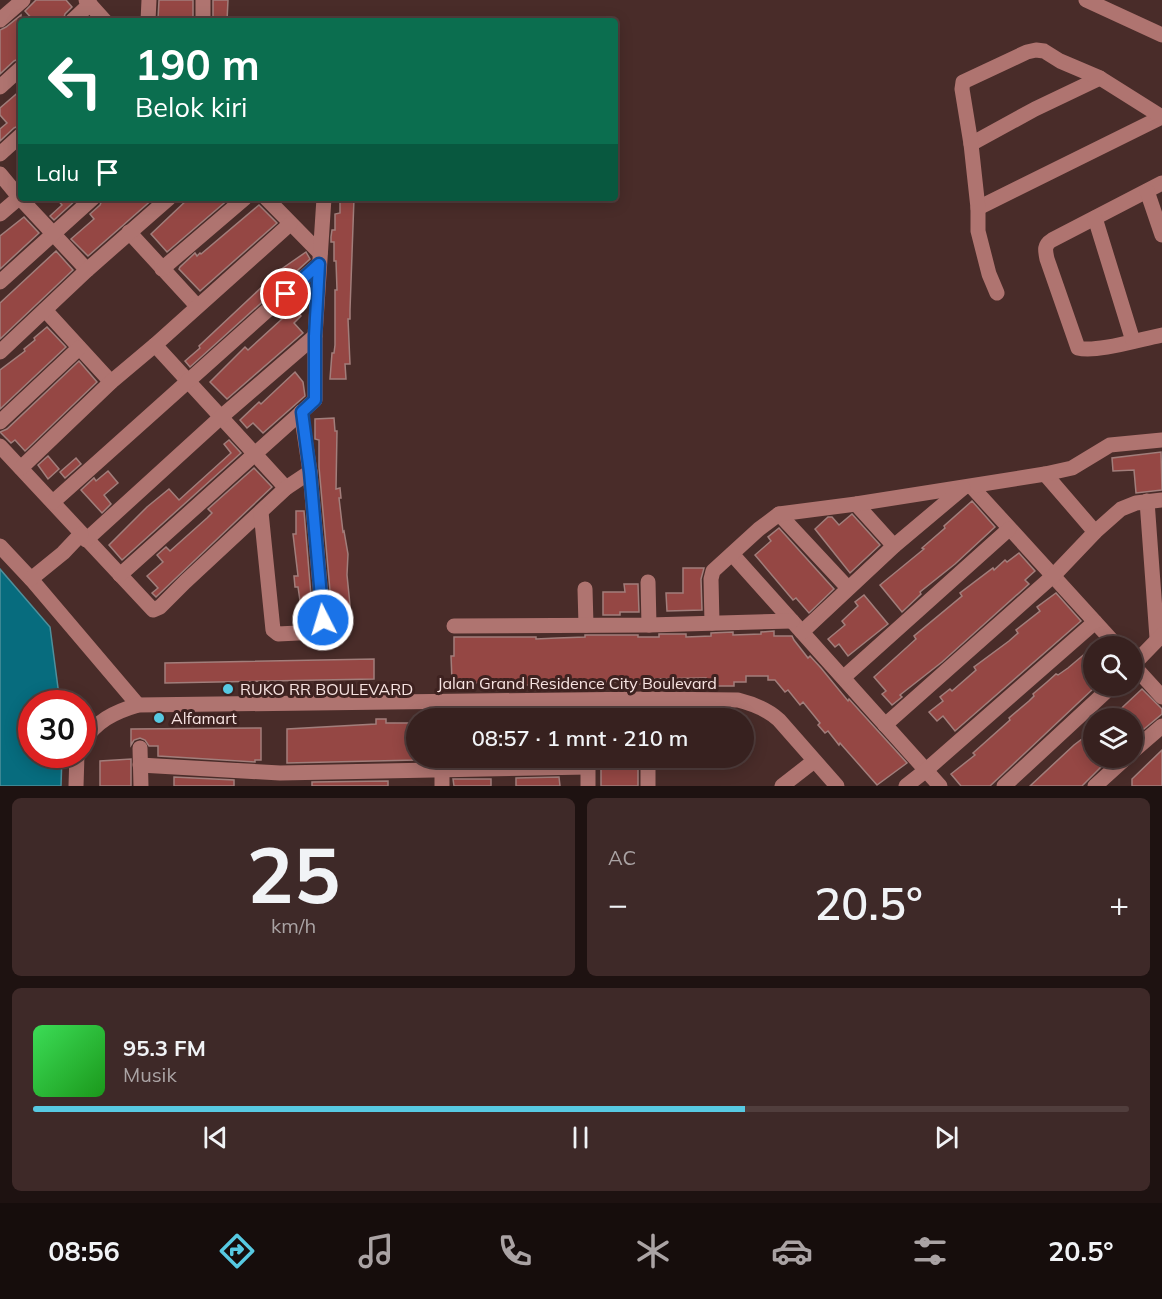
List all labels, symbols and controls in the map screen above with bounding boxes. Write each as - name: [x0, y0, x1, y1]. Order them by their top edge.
- text: 190 m: [135, 38, 260, 91]
- icon: left: [36, 42, 114, 120]
- text: Belok kiri: [135, 90, 247, 124]
- icon: arrive: [91, 156, 124, 189]
- text: Lalu: [36, 159, 79, 187]
- pin: [260, 268, 311, 319]
- icon: arrive: [269, 277, 302, 310]
- position arrow: [291, 588, 355, 652]
- map controls: [1083, 636, 1143, 768]
- button: search: [1083, 636, 1143, 696]
- street label: Jalan Grand Residence City Boulevard: [437, 673, 717, 693]
- place label: RUKO RR BOULEVARD: [240, 679, 413, 699]
- marker: RUKO RR BOULEVARD: [221, 682, 235, 696]
- speed limit sign: 30: [18, 690, 96, 768]
- place label: Alfamart: [171, 708, 237, 728]
- button: layers: [1083, 708, 1143, 768]
- marker: Alfamart: [152, 711, 166, 725]
- text: 08:57 · 1 mnt · 210 m: [472, 724, 688, 752]
- text: 25: [247, 825, 340, 923]
- text: AC: [608, 845, 636, 870]
- text: 20.5°: [814, 875, 923, 931]
- text: −: [608, 883, 628, 924]
- text: +: [1109, 883, 1129, 924]
- text: km/h: [271, 913, 316, 938]
- text: 95.3 FM: [123, 1034, 206, 1062]
- text: Musik: [123, 1062, 177, 1087]
- icon: previous: [199, 1121, 232, 1154]
- icon: pause: [564, 1121, 597, 1154]
- icon: next: [930, 1121, 963, 1154]
- icon: directions: [216, 1230, 258, 1272]
- icon: music: [355, 1230, 397, 1272]
- icon: phone: [494, 1230, 536, 1272]
- icon: climate: [632, 1230, 674, 1272]
- icon: car: [771, 1230, 813, 1272]
- icon: filters: [909, 1230, 951, 1272]
- text: 08:56: [48, 1234, 120, 1268]
- text: 20.5°: [1048, 1234, 1114, 1268]

